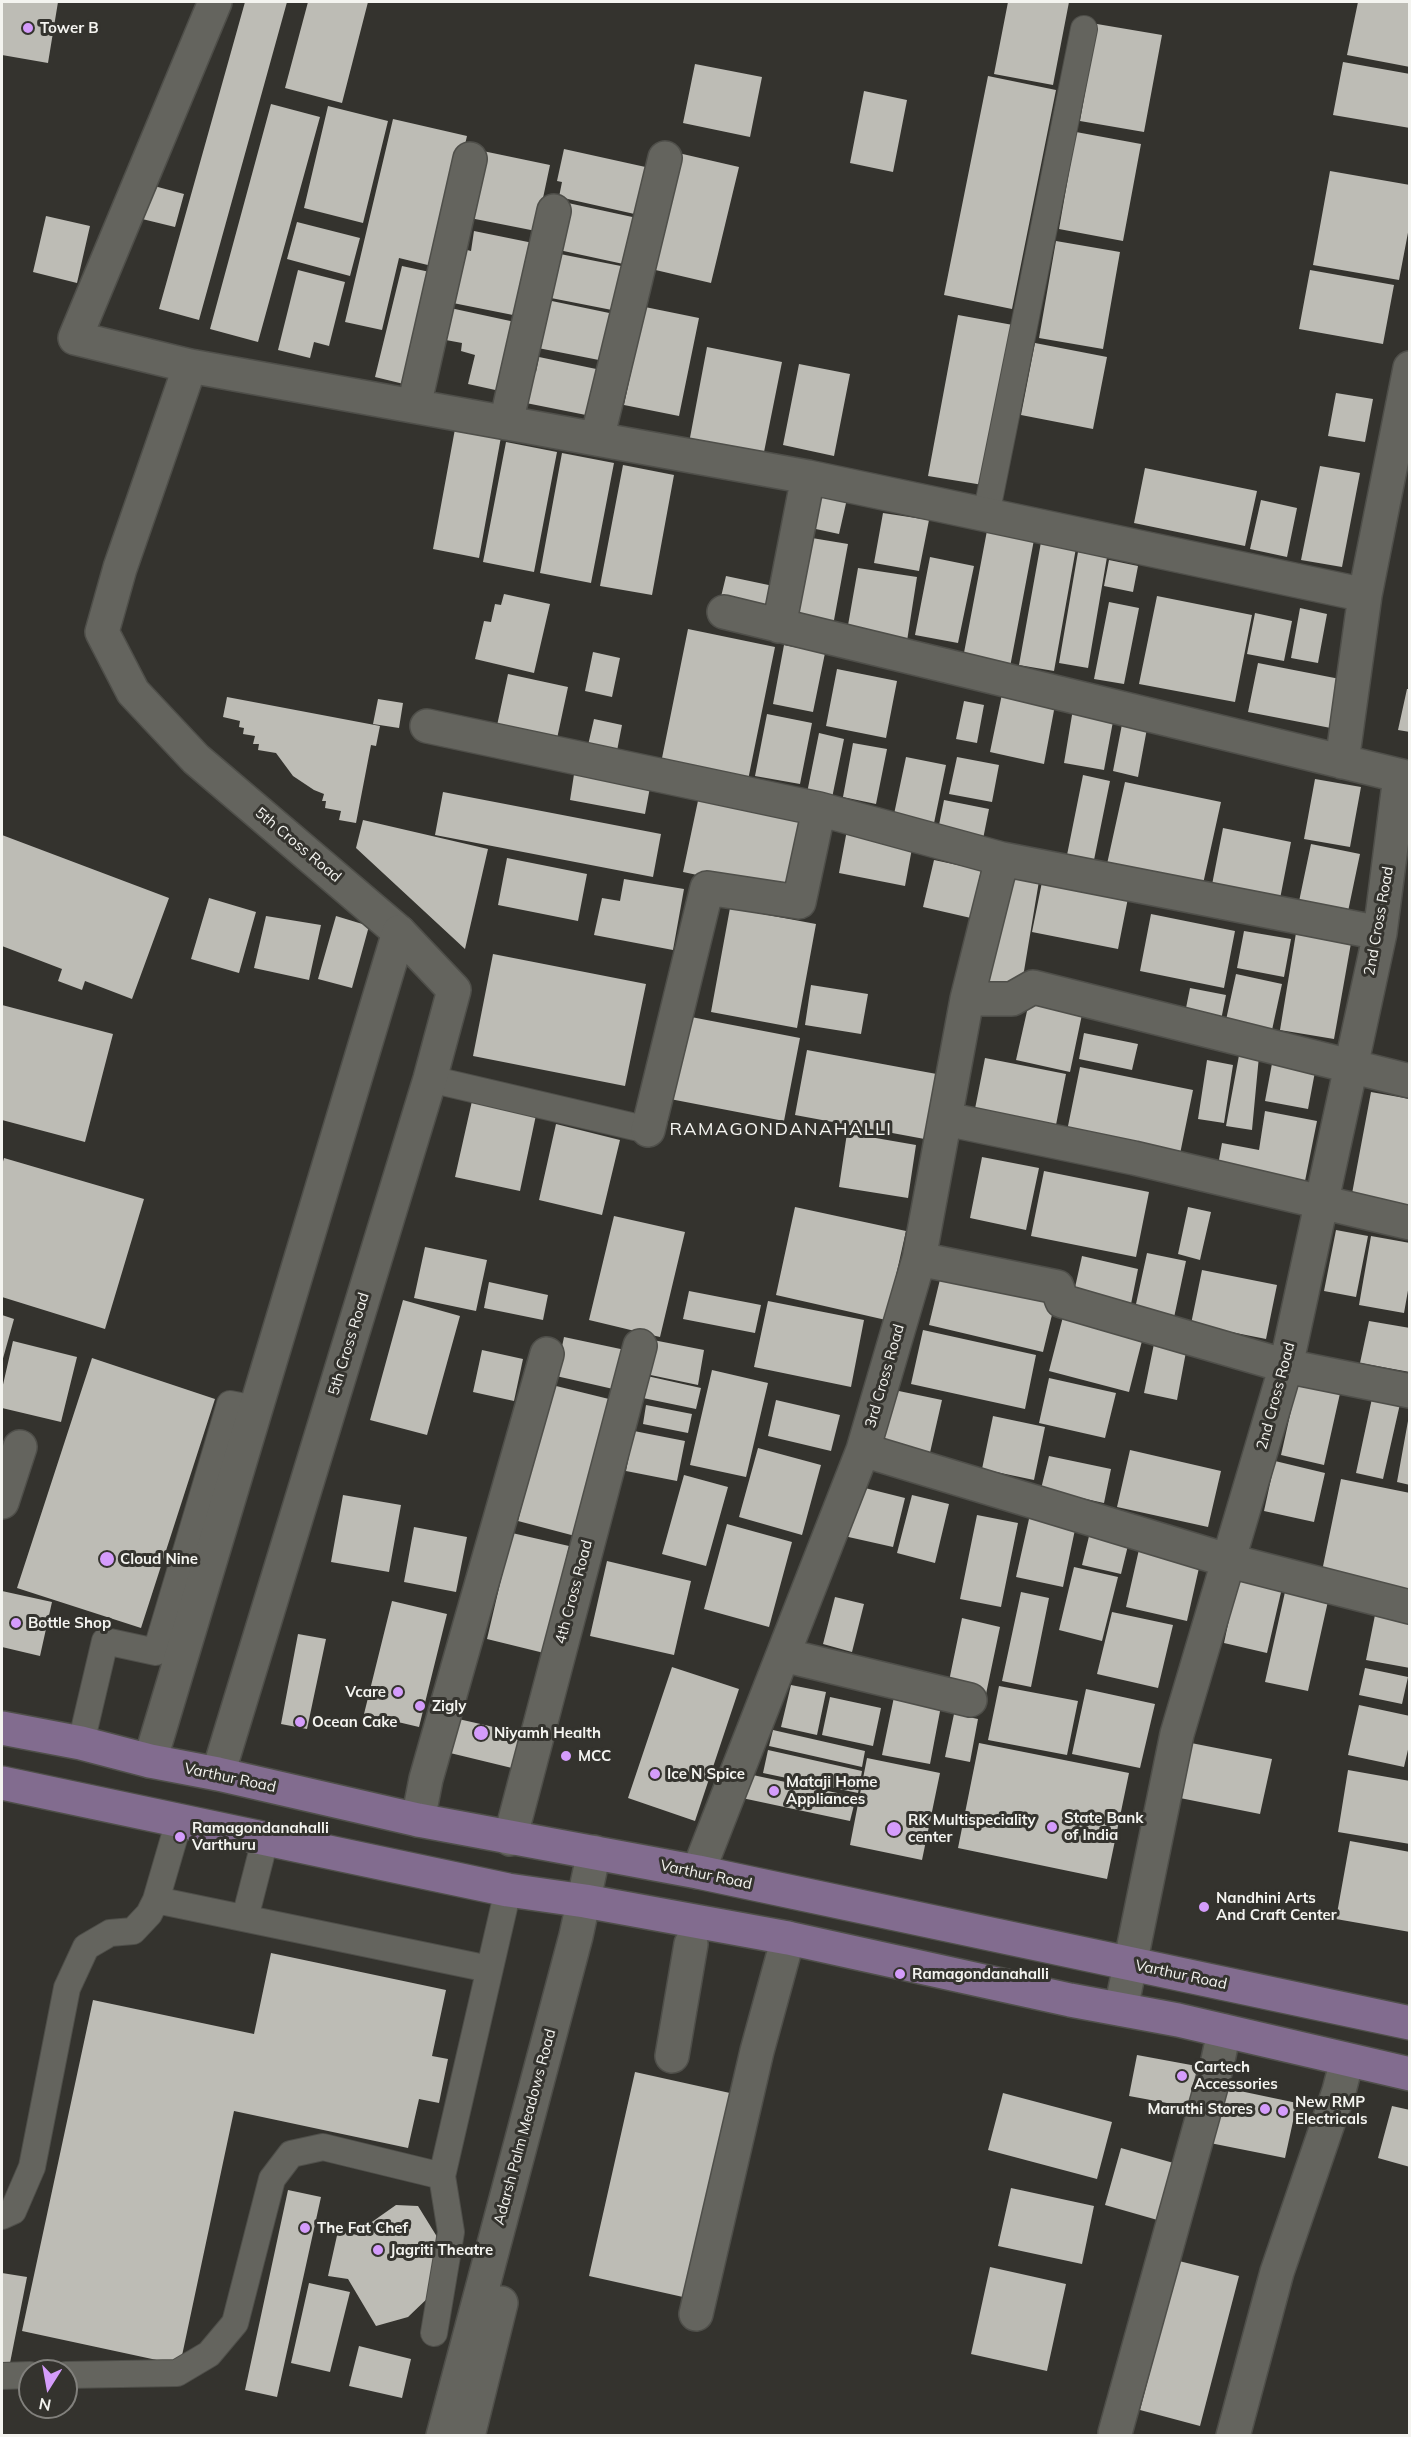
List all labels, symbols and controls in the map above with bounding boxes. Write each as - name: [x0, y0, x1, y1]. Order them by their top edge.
- place label: Tower B: [40, 19, 99, 37]
- marker: Tower B: [21, 21, 35, 35]
- street label: 5th Cross Road: [251, 804, 345, 886]
- street label: 2nd Cross Road: [1361, 865, 1397, 977]
- district label: RAMAGONDANAHALLI: [670, 1119, 892, 1141]
- street label: 5th Cross Road: [325, 1290, 373, 1398]
- street label: 3rd Cross Road: [862, 1322, 908, 1430]
- street label: 2nd Cross Road: [1253, 1340, 1299, 1452]
- street label: 4th Cross Road: [551, 1538, 597, 1646]
- marker: Cloud Nine: [98, 1550, 116, 1568]
- place label: Cloud Nine: [120, 1550, 198, 1568]
- place label: Bottle Shop: [28, 1614, 111, 1632]
- marker: Bottle Shop: [9, 1616, 23, 1630]
- place label: Vcare: [345, 1683, 386, 1701]
- marker: Vcare: [391, 1685, 405, 1699]
- place label: Zigly: [432, 1697, 466, 1715]
- marker: Zigly: [413, 1699, 427, 1713]
- place label: Ocean Cake: [312, 1713, 398, 1731]
- marker: Ocean Cake: [293, 1715, 307, 1729]
- marker: Niyamh Health: [472, 1724, 490, 1742]
- place label: Niyamh Health: [494, 1724, 601, 1742]
- place label: MCC: [578, 1747, 611, 1765]
- marker: MCC: [559, 1749, 573, 1763]
- street label: Varthur Road: [183, 1759, 277, 1797]
- place label: Ice N Spice: [667, 1765, 745, 1783]
- marker: Ice N Spice: [648, 1767, 662, 1781]
- place label: Mataji Home Appliances: [786, 1773, 877, 1808]
- marker: Mataji Home Appliances: [767, 1784, 781, 1798]
- place label: State Bank of India: [1064, 1809, 1143, 1844]
- place label: RK Multispeciality center: [908, 1811, 1036, 1846]
- place label: Ramagondanahalli Varthuru: [192, 1819, 329, 1854]
- marker: RK Multispeciality center: [885, 1820, 903, 1838]
- marker: State Bank of India: [1045, 1820, 1059, 1834]
- marker: Ramagondanahalli Varthuru: [173, 1830, 187, 1844]
- street label: Varthur Road: [659, 1856, 753, 1894]
- place label: Nandhini Arts And Craft Center: [1216, 1889, 1337, 1924]
- marker: Nandhini Arts And Craft Center: [1197, 1900, 1211, 1914]
- street label: Varthur Road: [1134, 1956, 1228, 1994]
- place label: Ramagondanahalli: [912, 1965, 1049, 1983]
- marker: Ramagondanahalli: [893, 1967, 907, 1981]
- street label: Adarsh Palm Meadows Road: [490, 2027, 560, 2227]
- place label: Cartech Accessories: [1194, 2058, 1278, 2093]
- marker: Cartech Accessories: [1175, 2069, 1189, 2083]
- place label: New RMP Electricals: [1295, 2093, 1367, 2128]
- place label: Maruthi Stores: [1147, 2100, 1253, 2118]
- marker: Maruthi Stores: [1258, 2102, 1272, 2116]
- marker: New RMP Electricals: [1276, 2104, 1290, 2118]
- place label: The Fat Chef: [317, 2219, 408, 2237]
- marker: The Fat Chef: [298, 2221, 312, 2235]
- place label: Jagriti Theatre: [390, 2241, 493, 2259]
- marker: Jagriti Theatre: [371, 2243, 385, 2257]
- north arrow: [18, 2359, 78, 2419]
- text: N: [37, 2394, 53, 2416]

